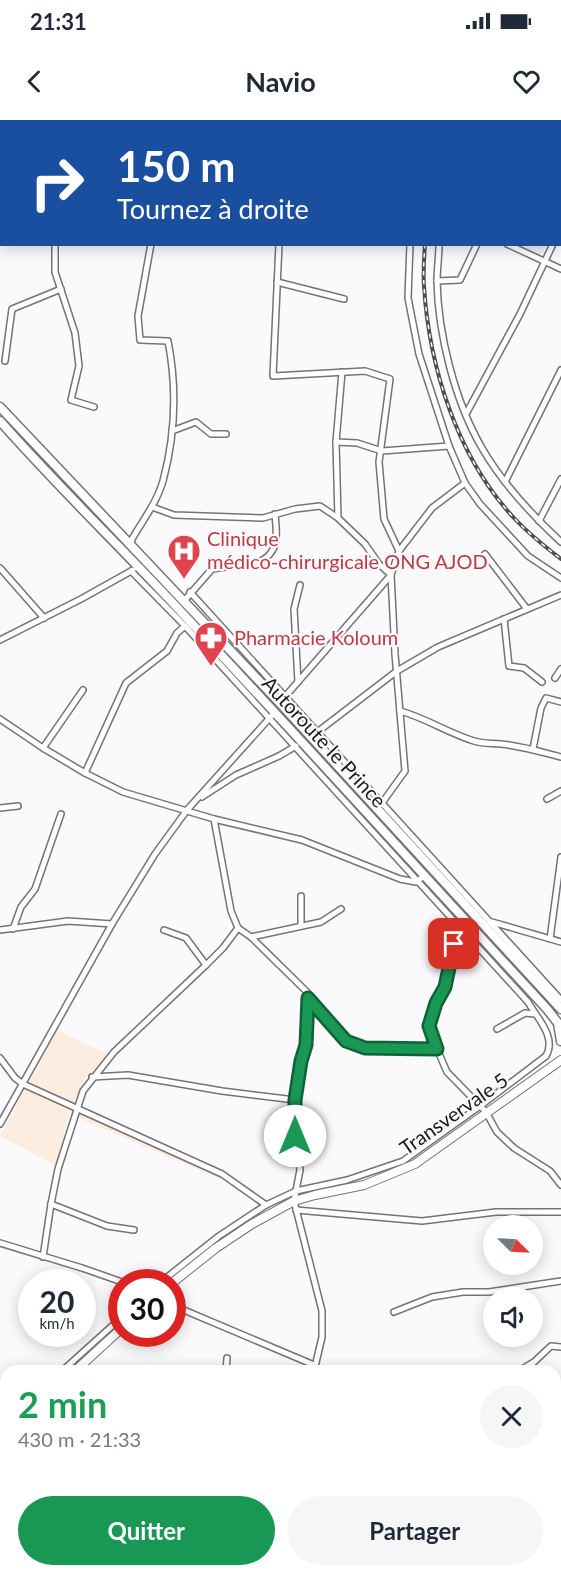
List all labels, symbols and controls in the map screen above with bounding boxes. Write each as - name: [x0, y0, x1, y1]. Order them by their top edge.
- text: 21:31: [30, 8, 87, 35]
- icon: back: [18, 65, 51, 98]
- text: Navio: [245, 65, 316, 98]
- icon: heart: [510, 65, 543, 98]
- text: 150 m: [117, 141, 235, 191]
- icon: right: [18, 144, 96, 222]
- text: Tournez à droite: [117, 192, 309, 225]
- place label: Clinique médico-chirurgicale ONG AJOD: [207, 526, 488, 573]
- hospital icon: Clinique médico-chirurgicale ONG AJOD: [166, 533, 202, 580]
- pharmacy icon: Pharmacie Koloum: [193, 620, 229, 667]
- place label: Pharmacie Koloum: [234, 625, 398, 649]
- street label: Autoroute le Prince: [258, 671, 392, 812]
- pin: [428, 918, 479, 969]
- icon: arrive: [437, 927, 470, 960]
- street label: Transvervale 5: [395, 1067, 512, 1159]
- position arrow: [263, 1104, 327, 1168]
- north arrow: [483, 1215, 543, 1275]
- map controls: [483, 1215, 543, 1347]
- speed limit sign: 30: [108, 1269, 186, 1347]
- text: 20: [40, 1283, 74, 1319]
- button: sound: [483, 1287, 543, 1347]
- text: km/h: [39, 1314, 75, 1332]
- text: 2 min: [18, 1382, 107, 1426]
- button: close: [480, 1385, 543, 1448]
- text: 430 m · 21:33: [18, 1427, 141, 1451]
- button: Quitter: [18, 1496, 275, 1565]
- button: Partager: [287, 1496, 543, 1565]

